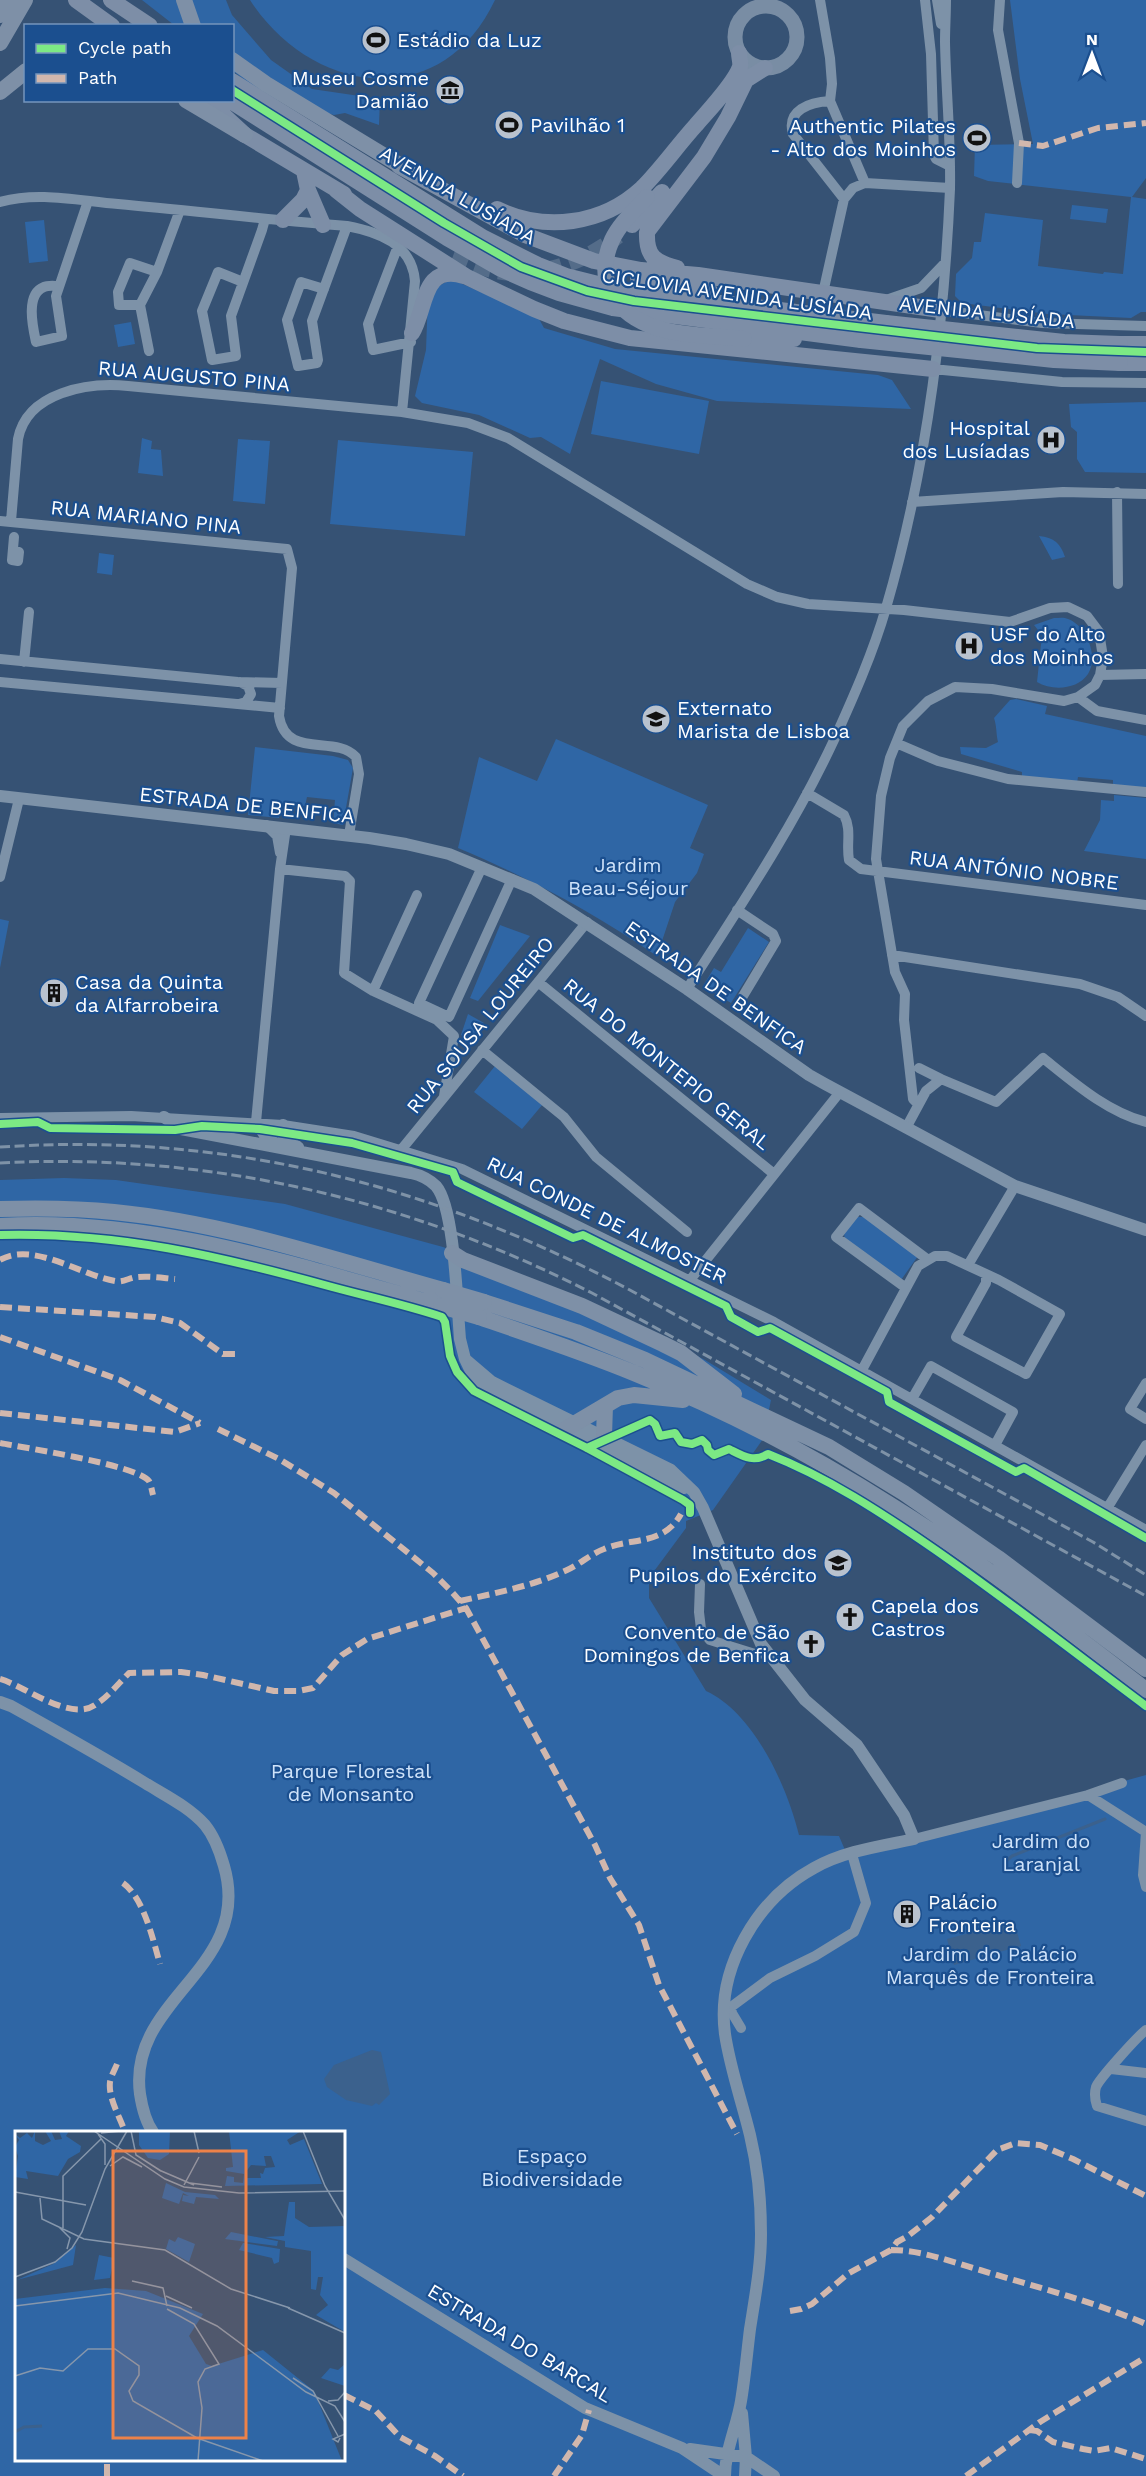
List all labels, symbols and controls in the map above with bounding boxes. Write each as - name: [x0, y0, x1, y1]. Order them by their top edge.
- legend: [24, 24, 234, 102]
- sports icon: Estádio da Luz: [360, 24, 392, 56]
- north arrow: [1062, 24, 1122, 84]
- place label: Estádio da Luz: [397, 28, 542, 52]
- text: N: [1086, 30, 1098, 49]
- text: Cycle path: [78, 37, 172, 58]
- place label: Museu Cosme Damião: [292, 66, 429, 113]
- text: Path: [78, 67, 118, 88]
- museum icon: Museu Cosme Damião: [434, 74, 466, 106]
- sports icon: Pavilhão 1: [493, 109, 525, 141]
- place label: Pavilhão 1: [530, 113, 625, 137]
- place label: Authentic Pilates - Alto dos Moinhos: [770, 114, 956, 161]
- sports icon: Authentic Pilates - Alto dos Moinhos: [961, 122, 993, 154]
- street label: AVENIDA LUSÍADA: [376, 140, 540, 250]
- street label: CICLOVIA AVENIDA LUSÍADA: [600, 263, 874, 325]
- street label: AVENIDA LUSÍADA: [898, 291, 1076, 333]
- street label: RUA AUGUSTO PINA: [97, 356, 291, 396]
- place label: Hospital dos Lusíadas: [902, 416, 1030, 463]
- hospital icon: Hospital dos Lusíadas: [1035, 424, 1067, 456]
- street label: RUA MARIANO PINA: [50, 495, 242, 539]
- place label: USF do Alto dos Moinhos: [990, 622, 1113, 669]
- hospital icon: USF do Alto dos Moinhos: [953, 630, 985, 662]
- place label: Externato Marista de Lisboa: [677, 696, 850, 743]
- school or university icon: Externato Marista de Lisboa: [640, 703, 672, 735]
- street label: ESTRADA DE BENFICA: [138, 782, 356, 828]
- street label: RUA ANTÓNIO NOBRE: [908, 845, 1120, 895]
- park label: Jardim Beau-Séjour: [568, 853, 688, 900]
- street label: ESTRADA DE BENFICA: [621, 915, 811, 1059]
- street label: RUA SOUSA LOUREIRO: [401, 932, 559, 1118]
- place label: Casa da Quinta da Alfarrobeira: [75, 970, 223, 1017]
- street label: RUA DO MONTEPIO GERAL: [559, 973, 775, 1155]
- building icon: Casa da Quinta da Alfarrobeira: [38, 977, 70, 1009]
- street label: RUA CONDE DE ALMOSTER: [483, 1151, 731, 1289]
- place label: Instituto dos Pupilos do Exército: [628, 1540, 817, 1587]
- school or university icon: Instituto dos Pupilos do Exército: [822, 1547, 854, 1579]
- place label: Capela dos Castros: [871, 1594, 979, 1641]
- church icon: Capela dos Castros: [834, 1601, 866, 1633]
- place label: Convento de São Domingos de Benfica: [583, 1620, 790, 1667]
- church icon: Convento de São Domingos de Benfica: [795, 1628, 827, 1660]
- park label: Parque Florestal de Monsanto: [271, 1759, 431, 1806]
- park label: Jardim do Laranjal: [992, 1829, 1090, 1876]
- place label: Palácio Fronteira: [928, 1890, 1016, 1937]
- building icon: Palácio Fronteira: [891, 1898, 923, 1930]
- park label: Jardim do Palácio Marquês de Fronteira: [886, 1942, 1094, 1989]
- inset map: [15, 2131, 345, 2461]
- park label: Espaço Biodiversidade: [481, 2144, 623, 2191]
- street label: ESTRADA DO BARCAL: [423, 2278, 617, 2408]

